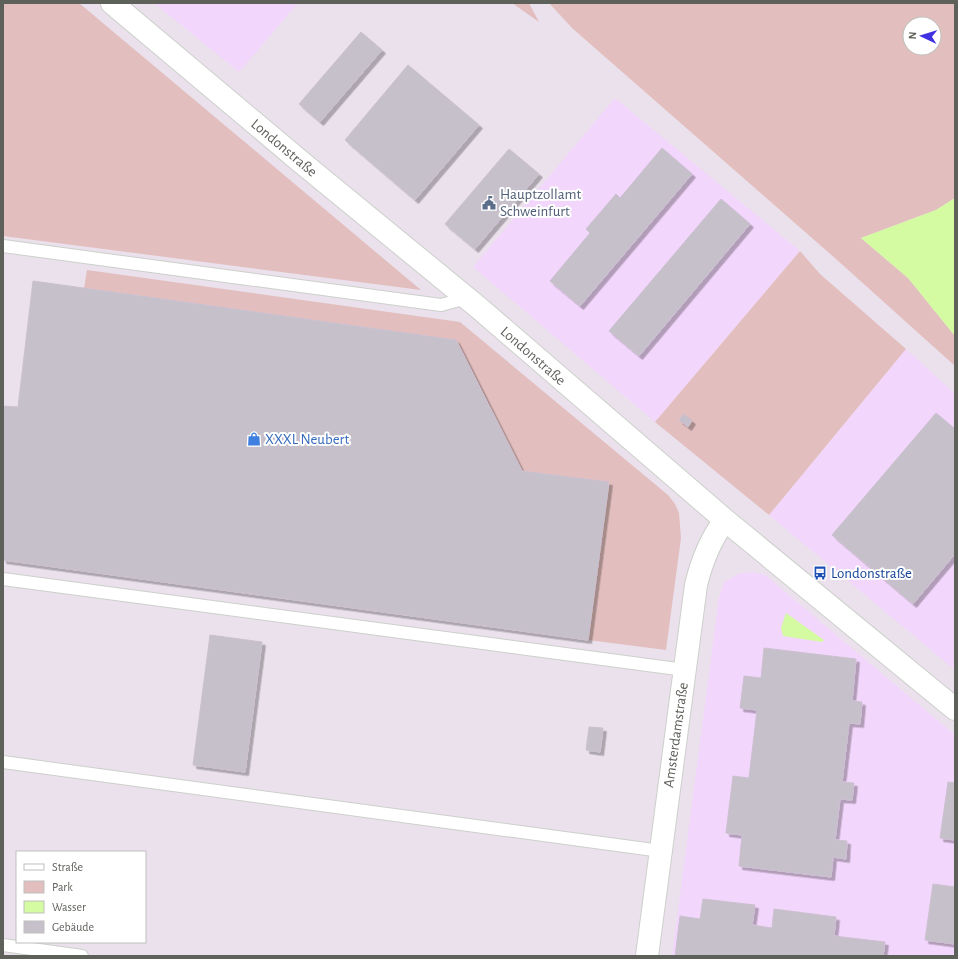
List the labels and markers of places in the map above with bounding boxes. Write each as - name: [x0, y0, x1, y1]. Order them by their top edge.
- place label: Hauptzollamt Schweinfurt: [500, 187, 581, 219]
- public building icon: Hauptzollamt Schweinfurt: [481, 195, 497, 211]
- shop icon: XXXL Neubert: [246, 431, 262, 447]
- place label: XXXL Neubert: [265, 432, 349, 447]
- bus stop icon: Londonstraße: [812, 565, 828, 581]
- place label: Londonstraße: [831, 566, 912, 581]

